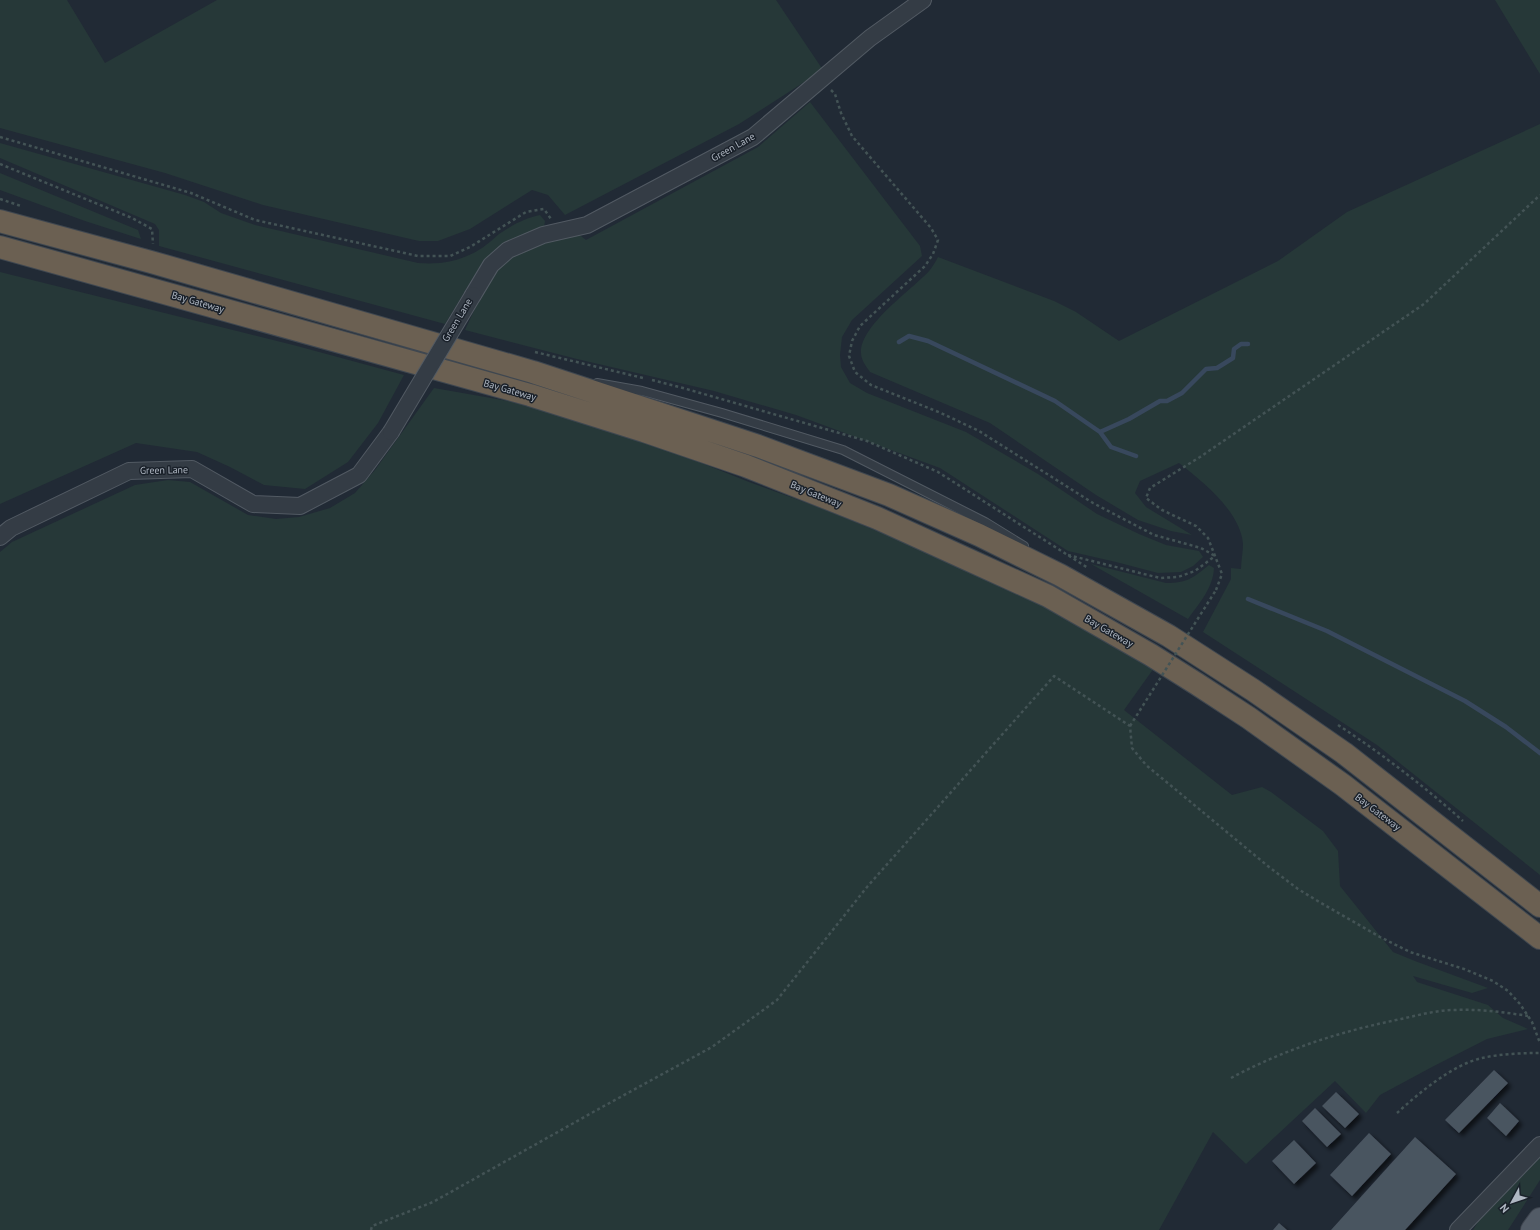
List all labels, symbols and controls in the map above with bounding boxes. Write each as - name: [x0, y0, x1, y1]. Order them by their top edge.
- street label: Green Lane: [709, 130, 757, 164]
- street label: Bay Gateway: [170, 288, 226, 316]
- street label: Green Lane: [439, 296, 475, 344]
- street label: Bay Gateway: [482, 376, 538, 404]
- street label: Green Lane: [140, 463, 188, 477]
- street label: Bay Gateway: [788, 478, 844, 510]
- street label: Bay Gateway: [1082, 612, 1136, 650]
- street label: Bay Gateway: [1352, 791, 1404, 834]
- north arrow: [1492, 1182, 1532, 1222]
- text: N: [1497, 1201, 1512, 1216]

